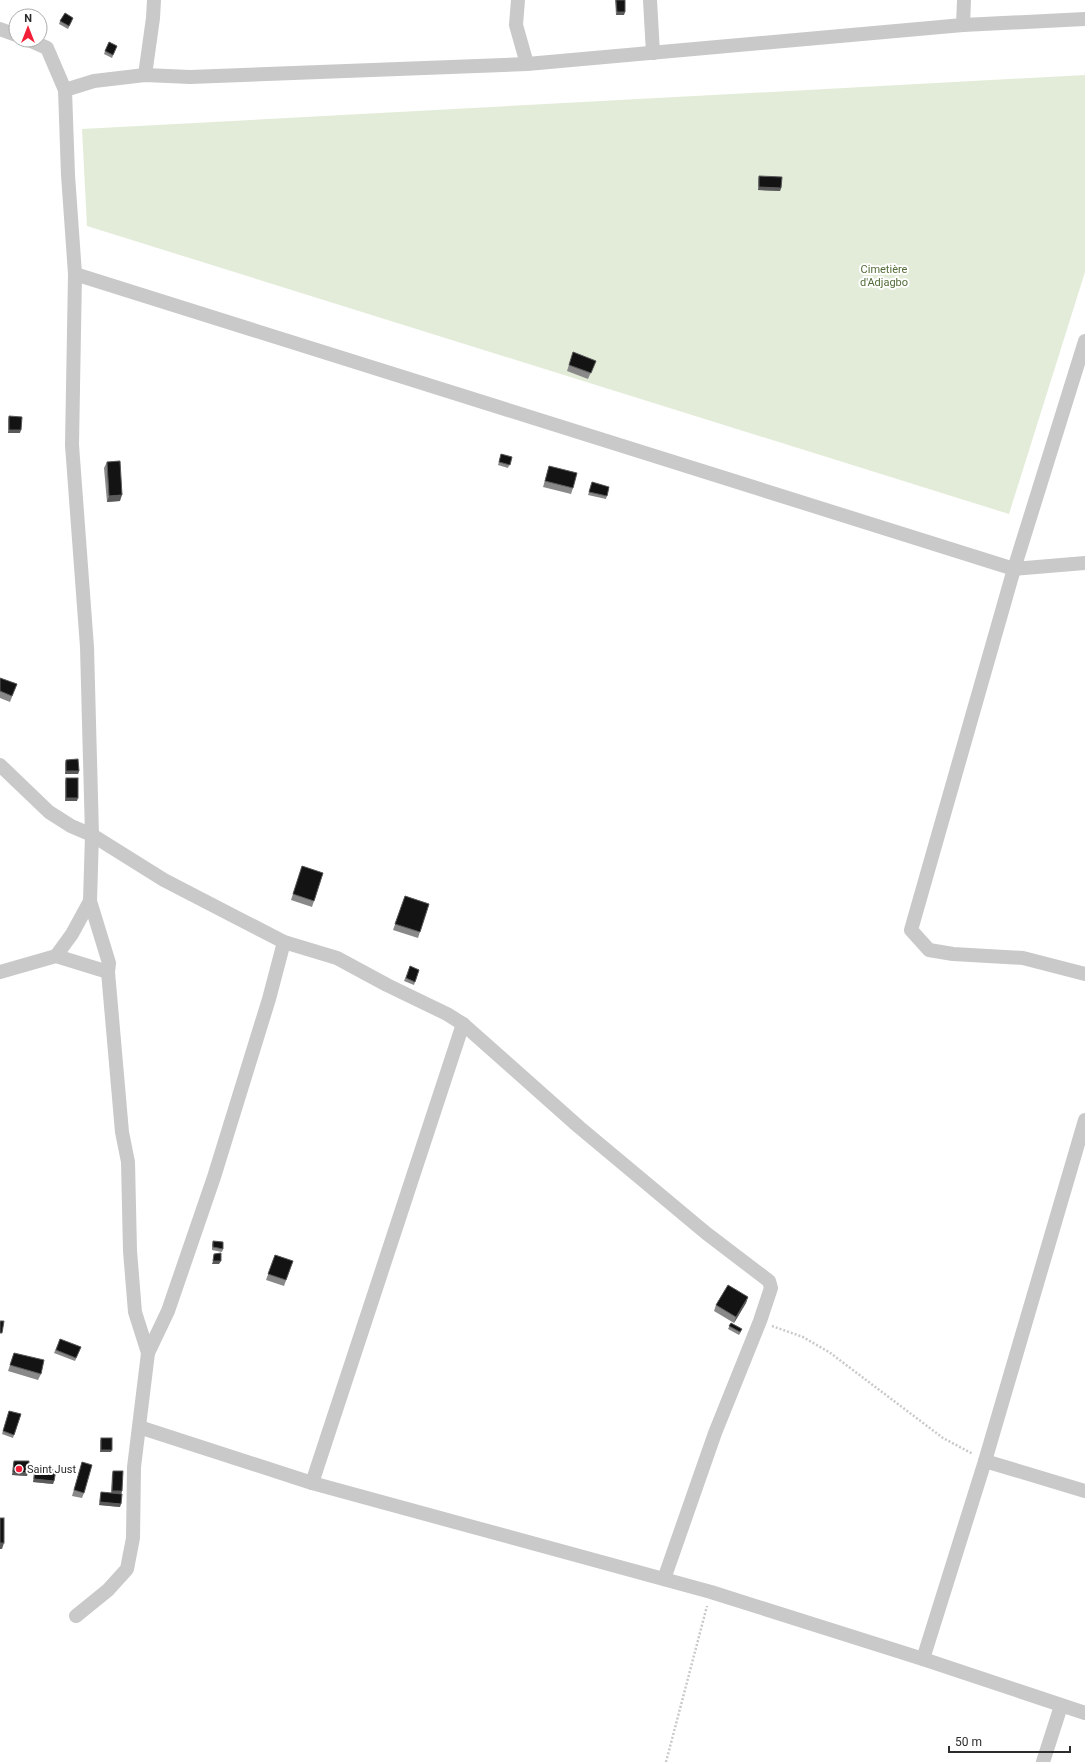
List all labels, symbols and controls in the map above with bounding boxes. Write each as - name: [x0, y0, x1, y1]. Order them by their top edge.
- north arrow: [8, 8, 48, 48]
- text: N: [24, 12, 32, 25]
- park label: Cimetière d'Adjagbo: [860, 263, 908, 289]
- place label: Saint Just: [27, 1463, 76, 1476]
- marker: Saint Just: [14, 1464, 24, 1474]
- scale bar: [949, 1728, 1070, 1754]
- text: 50 m: [955, 1735, 982, 1749]

